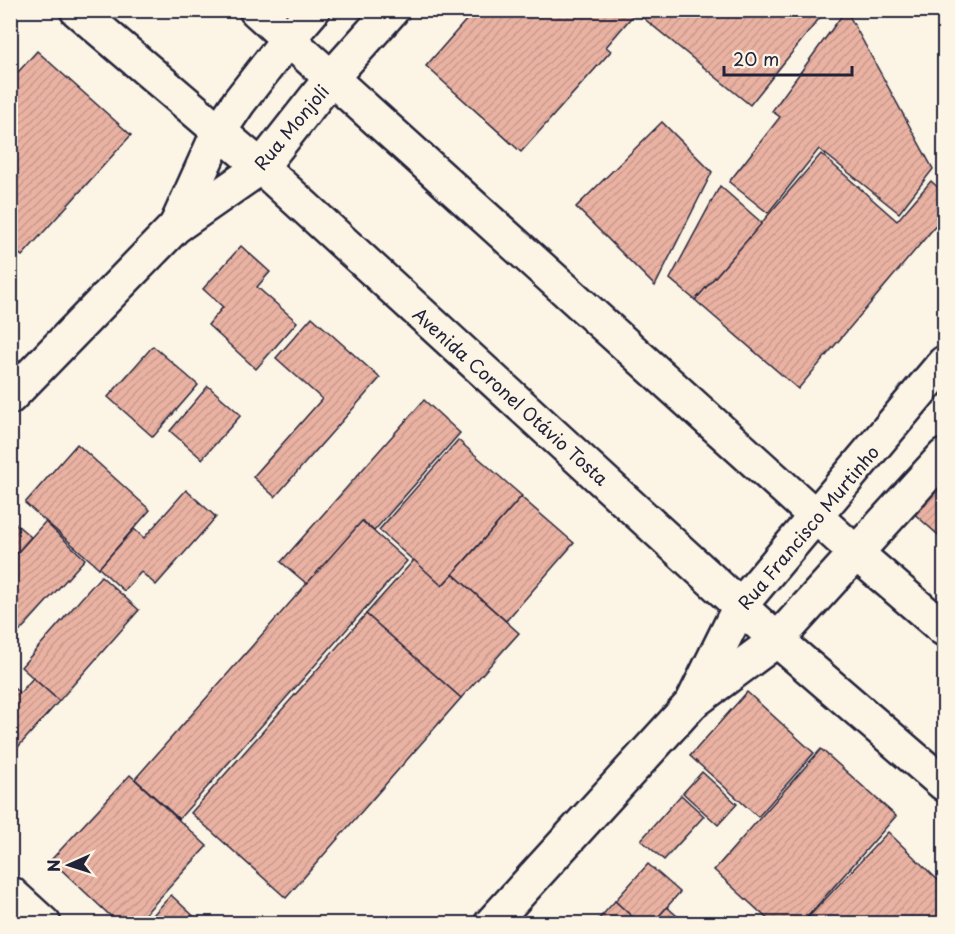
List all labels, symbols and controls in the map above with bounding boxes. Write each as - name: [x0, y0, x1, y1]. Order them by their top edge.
- scale bar: [724, 39, 852, 77]
- text: 20 m: [733, 45, 779, 72]
- street label: Rua Monjoli: [247, 78, 335, 176]
- street label: Avenida Coronel Otávio Tosta: [407, 301, 615, 492]
- street label: Rua Francisco Murtinho: [731, 439, 885, 615]
- north arrow: [39, 835, 99, 895]
- text: N: [41, 859, 65, 873]

